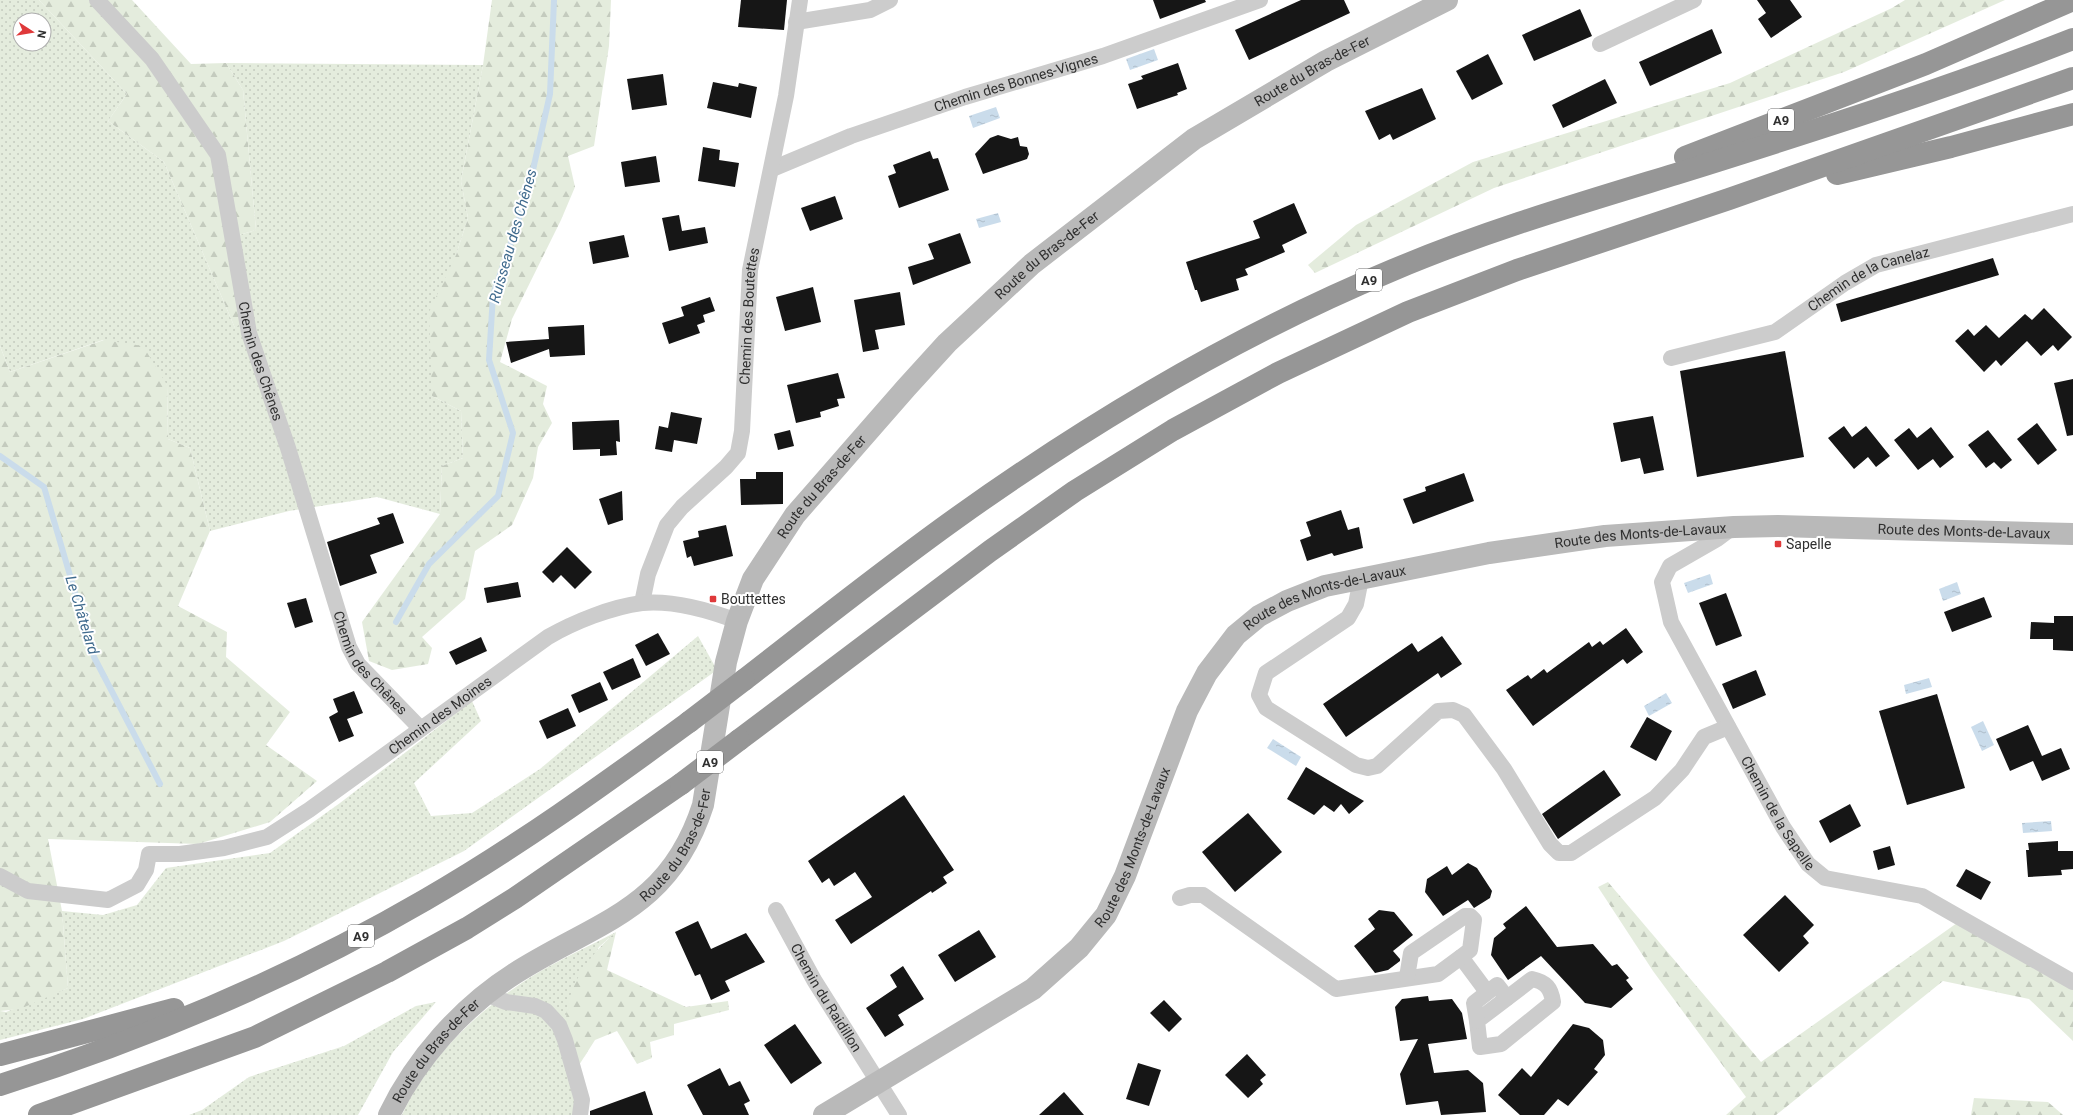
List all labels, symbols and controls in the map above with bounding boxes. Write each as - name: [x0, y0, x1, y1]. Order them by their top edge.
- north arrow: [12, 12, 52, 52]
- text: N: [34, 29, 48, 39]
- street label: Route du Bras-de-Fer: [1251, 32, 1373, 110]
- street label: Chemin des Bonnes-Vignes: [932, 50, 1100, 115]
- road number: A9: [1768, 109, 1794, 131]
- water label: Ruisseau des Chênes: [485, 167, 541, 305]
- street label: Route du Bras-de-Fer: [991, 207, 1102, 303]
- street label: Chemin de la Canelaz: [1804, 244, 1931, 315]
- street label: Chemin des Boutettes: [736, 246, 762, 385]
- road number: A9: [1356, 269, 1382, 291]
- street label: Chemin des Chênes: [236, 300, 286, 423]
- street label: Route du Bras-de-Fer: [774, 432, 869, 541]
- street label: Route des Monts-de-Lavaux: [1553, 520, 1727, 551]
- street label: Route des Monts-de-Lavaux: [1877, 521, 2051, 541]
- place label: Sapelle: [1786, 536, 1831, 552]
- marker: Sapelle: [1773, 539, 1783, 549]
- street label: Route des Monts-de-Lavaux: [1240, 562, 1407, 634]
- water label: Le Châtelard: [61, 573, 103, 657]
- place label: Bouttettes: [721, 591, 786, 607]
- marker: Bouttettes: [708, 594, 718, 604]
- street label: Chemin des Chênes: [330, 609, 411, 718]
- street label: Chemin des Moines: [385, 673, 495, 758]
- road number: A9: [697, 751, 723, 773]
- street label: Chemin de la Sapelle: [1738, 753, 1817, 874]
- street label: Route des Monts-de-Lavaux: [1091, 765, 1173, 931]
- street label: Route du Bras-de-Fer: [636, 787, 714, 905]
- road number: A9: [348, 925, 374, 947]
- street label: Chemin du Raidillon: [788, 941, 865, 1055]
- street label: Route du Bras-de-Fer: [389, 995, 483, 1106]

